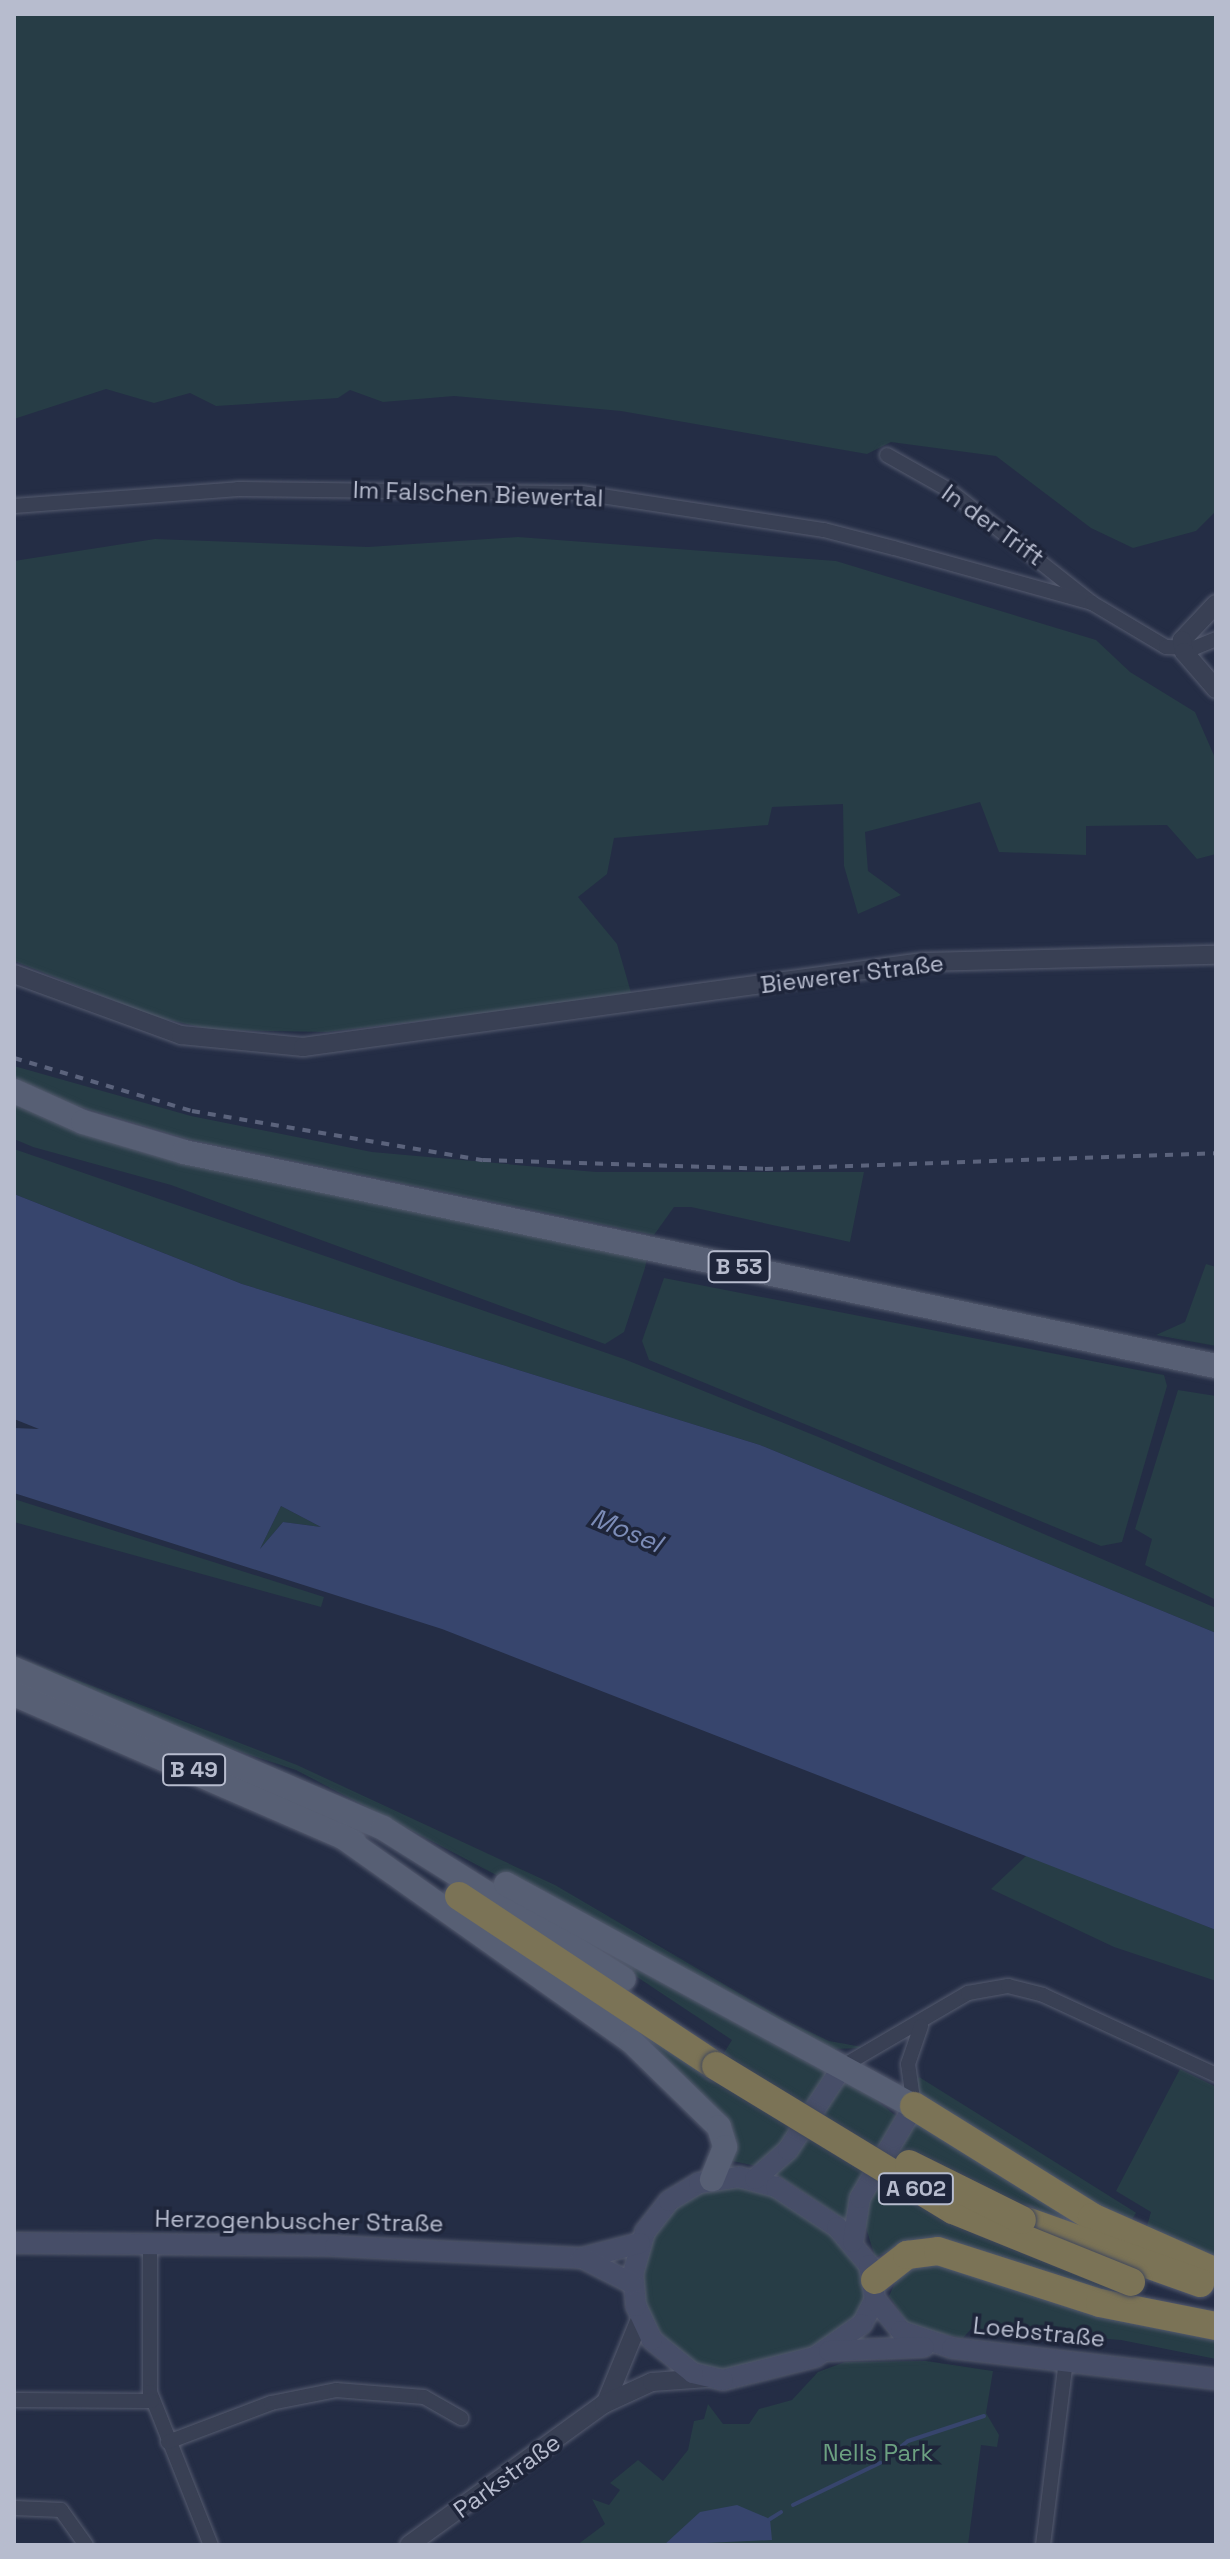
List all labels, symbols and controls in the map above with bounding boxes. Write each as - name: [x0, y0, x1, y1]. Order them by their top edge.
- street label: Im Falschen Biewertal: [352, 475, 604, 513]
- street label: In der Trift: [936, 478, 1050, 572]
- street label: Biewerer Straße: [759, 948, 945, 1000]
- road number: B 53: [707, 1249, 771, 1285]
- water label: Mosel: [586, 1502, 666, 1560]
- road number: B 49: [162, 1752, 226, 1788]
- road number: A 602: [876, 2171, 956, 2207]
- street label: Herzogenbuscher Straße: [154, 2204, 444, 2238]
- street label: Loebstraße: [972, 2311, 1106, 2353]
- street label: Parkstraße: [448, 2428, 566, 2524]
- park label: Nells Park: [823, 2439, 933, 2467]

